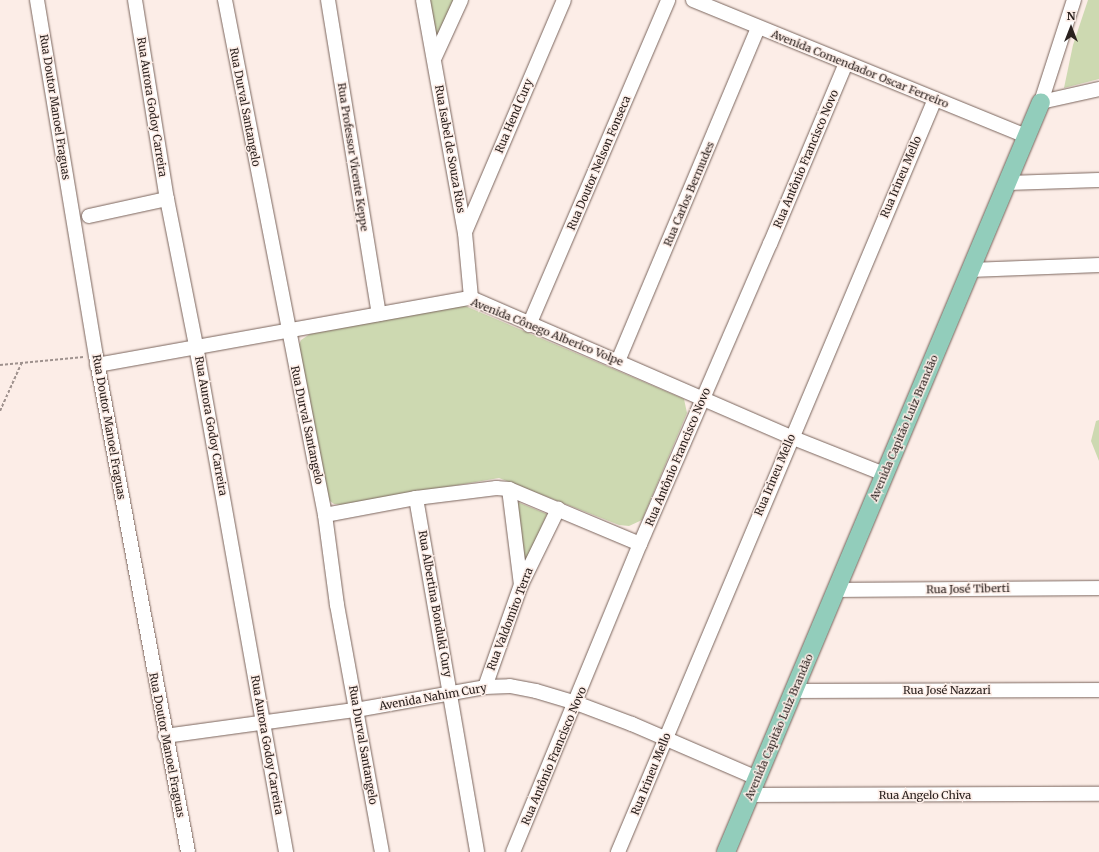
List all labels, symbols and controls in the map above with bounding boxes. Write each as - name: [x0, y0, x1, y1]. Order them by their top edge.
- north arrow: [1051, 8, 1091, 48]
- text: N: [1067, 9, 1075, 23]
- street label: Avenida Comendador Oscar Ferreiro: [769, 27, 951, 111]
- street label: Rua Doutor Manoel Fraguas: [37, 33, 73, 181]
- street label: Rua Aurora Godoy Carreira: [134, 36, 170, 178]
- street label: Rua Durval Santangelo: [227, 46, 263, 168]
- street label: Rua Hend Cury: [492, 77, 536, 155]
- street label: Rua Professor Vicente Keppe: [335, 82, 371, 232]
- street label: Rua Isabel de Souza Rios: [432, 84, 468, 214]
- street label: Rua Antônio Francisco Novo: [771, 88, 841, 230]
- street label: Rua Doutor Nelson Fonseca: [565, 94, 633, 232]
- street label: Rua Irineu Mello: [878, 134, 924, 220]
- street label: Rua Carlos Bermudes: [661, 140, 717, 248]
- street label: Avenida Cônego Alberico Volpe: [469, 295, 625, 369]
- street label: Rua Doutor Manoel Fraguas: [90, 353, 128, 501]
- street label: Avenida Capitão Luiz Brandão: [867, 353, 941, 503]
- street label: Rua Aurora Godoy Carreira: [192, 355, 230, 497]
- street label: Rua Durval Santangelo: [288, 365, 326, 485]
- street label: Rua Antônio Francisco Novo: [643, 386, 713, 528]
- street label: Rua Irineu Mello: [752, 432, 798, 518]
- street label: Rua Albertina Bonduki Cury: [416, 530, 454, 678]
- street label: Rua Valdomiro Terra: [484, 566, 536, 672]
- street label: Rua José Tiberti: [926, 582, 1010, 596]
- street label: Avenida Capitão Luiz Brandão: [742, 652, 816, 802]
- street label: Rua Doutor Manoel Fraguas: [146, 672, 188, 818]
- street label: Rua Aurora Godoy Carreira: [248, 674, 286, 816]
- street label: Avenida Nahim Cury: [378, 681, 488, 713]
- street label: Rua José Nazzari: [903, 683, 991, 697]
- street label: Rua Durval Santangelo: [346, 684, 380, 806]
- street label: Rua Antônio Francisco Novo: [519, 685, 589, 827]
- street label: Rua Irineu Mello: [628, 731, 674, 817]
- street label: Rua Angelo Chiva: [879, 788, 971, 802]

